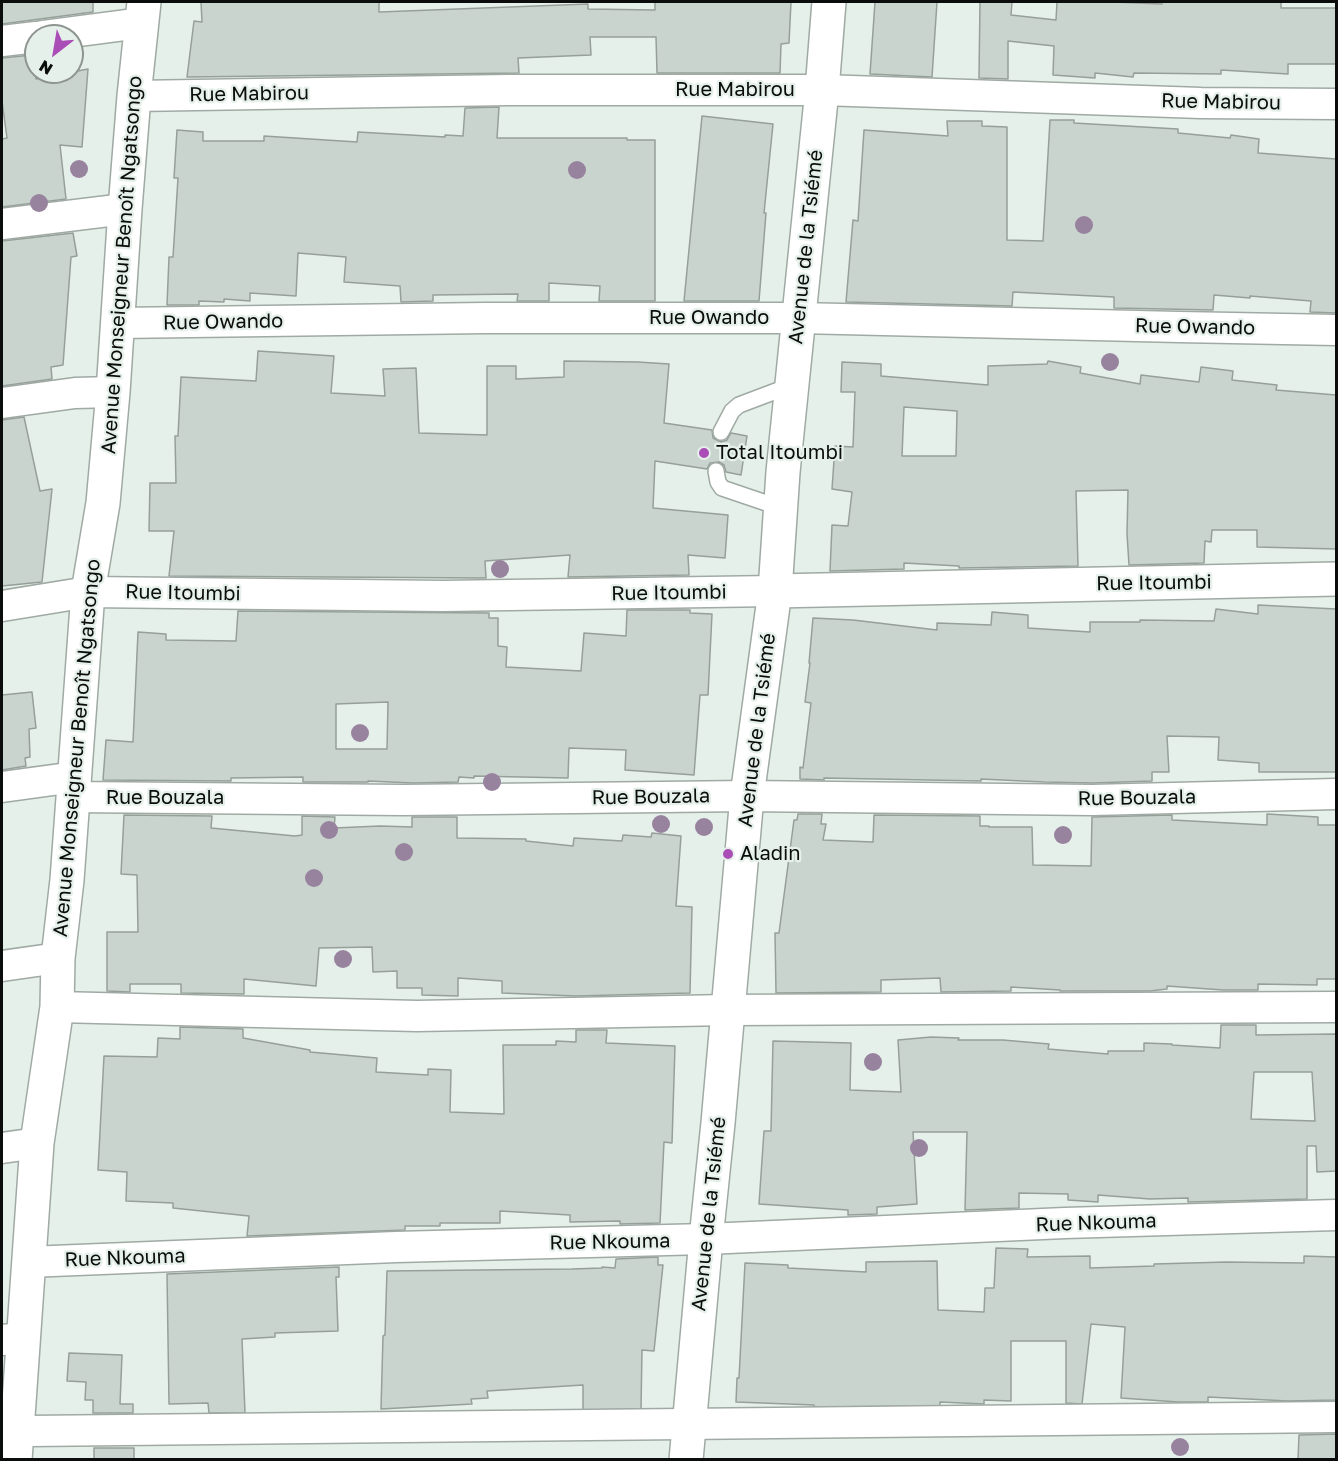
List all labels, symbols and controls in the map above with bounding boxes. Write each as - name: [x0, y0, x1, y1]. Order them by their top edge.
- north arrow: [24, 24, 84, 84]
- text: N: [35, 56, 56, 79]
- street label: Avenue Monseigneur Benoît Ngatsongo: [97, 75, 147, 455]
- street label: Rue Mabirou: [675, 78, 795, 102]
- street label: Rue Mabirou: [189, 81, 309, 107]
- street label: Rue Mabirou: [1161, 89, 1281, 115]
- street label: Avenue de la Tsiémé: [784, 149, 828, 345]
- street label: Rue Owando: [649, 306, 769, 330]
- street label: Rue Owando: [163, 309, 283, 335]
- street label: Rue Owando: [1135, 314, 1255, 340]
- place label: Total Itoumbi: [716, 441, 843, 465]
- marker: Total Itoumbi: [697, 446, 711, 460]
- street label: Avenue Monseigneur Benoît Ngatsongo: [49, 558, 105, 938]
- street label: Rue Itoumbi: [1096, 570, 1212, 596]
- street label: Rue Itoumbi: [125, 580, 241, 606]
- street label: Rue Itoumbi: [611, 580, 727, 606]
- street label: Avenue de la Tsiémé: [733, 632, 781, 828]
- street label: Rue Bouzala: [591, 784, 711, 810]
- street label: Rue Bouzala: [1077, 785, 1197, 811]
- street label: Rue Bouzala: [106, 786, 224, 810]
- place label: Aladin: [740, 842, 801, 866]
- marker: Aladin: [721, 847, 735, 861]
- street label: Avenue de la Tsiémé: [687, 1116, 731, 1312]
- street label: Rue Nkouma: [1035, 1209, 1157, 1237]
- street label: Rue Nkouma: [549, 1229, 671, 1255]
- street label: Rue Nkouma: [64, 1244, 186, 1272]

